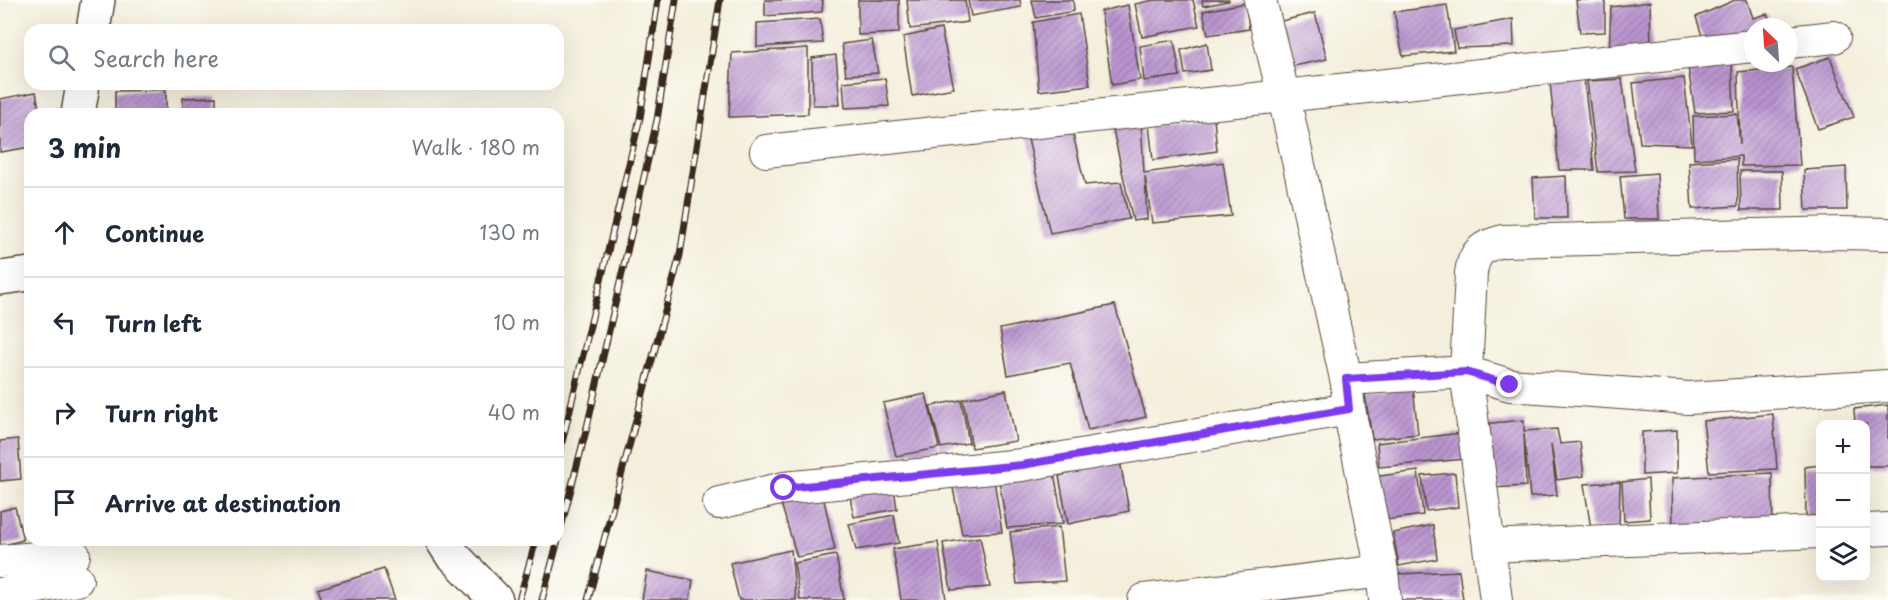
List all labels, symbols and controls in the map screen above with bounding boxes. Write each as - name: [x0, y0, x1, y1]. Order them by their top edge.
- north arrow: [1744, 18, 1798, 72]
- search box: [24, 24, 564, 90]
- icon: search: [45, 41, 78, 74]
- text: Search here: [93, 41, 219, 74]
- text: 3 min: [48, 128, 121, 167]
- text: Walk · 180 m: [412, 132, 540, 162]
- icon: ahead: [48, 216, 81, 249]
- text: Continue: [105, 216, 204, 249]
- text: 130 m: [480, 217, 540, 247]
- icon: left: [48, 306, 81, 339]
- text: Turn left: [105, 306, 202, 339]
- text: 10 m: [493, 307, 540, 337]
- route end: [1496, 371, 1522, 397]
- icon: right: [48, 396, 81, 429]
- text: Turn right: [105, 396, 218, 429]
- text: 40 m: [488, 397, 540, 427]
- map controls: [1816, 420, 1870, 582]
- button: +: [1816, 420, 1870, 474]
- route start: [770, 474, 796, 500]
- button: −: [1816, 474, 1870, 528]
- icon: arrive: [48, 486, 81, 519]
- text: Arrive at destination: [105, 486, 341, 519]
- button: layers: [1816, 528, 1870, 582]

